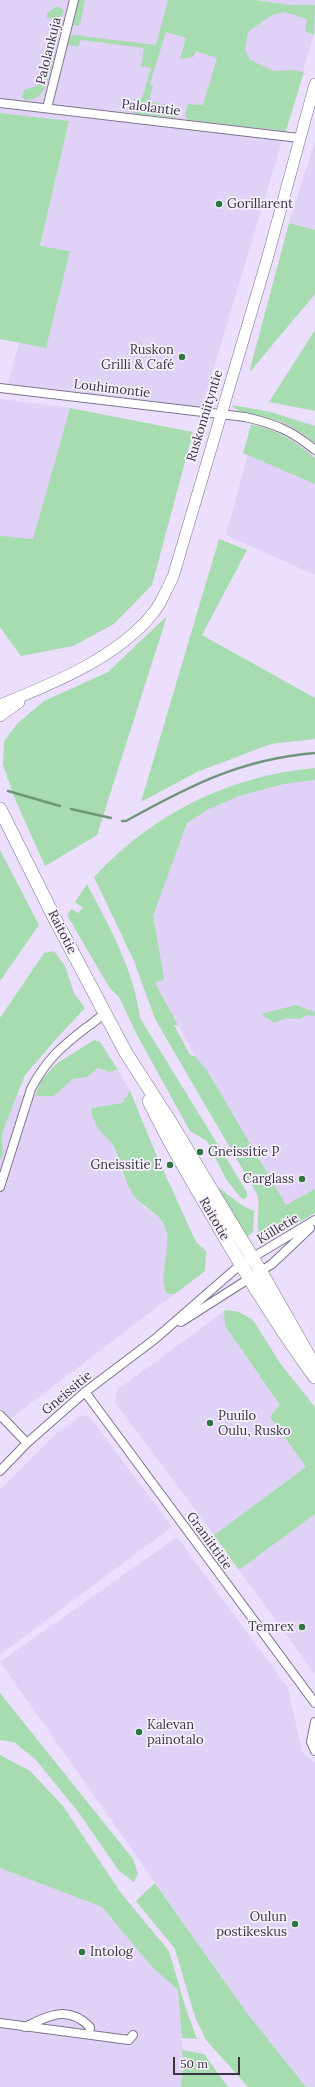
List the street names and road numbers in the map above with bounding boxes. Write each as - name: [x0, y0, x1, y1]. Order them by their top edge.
- street label: Palolankuja: [33, 16, 65, 86]
- street label: Palolantie: [121, 97, 181, 119]
- street label: Ruskonniityntie: [184, 368, 226, 464]
- street label: Louhimontie: [73, 377, 151, 401]
- street label: Raitotie: [44, 907, 80, 957]
- street label: Raitotie: [195, 1195, 233, 1243]
- street label: Kiilletie: [254, 1210, 302, 1248]
- street label: Gneissitie: [39, 1368, 95, 1418]
- street label: Graniittitie: [183, 1509, 235, 1573]

